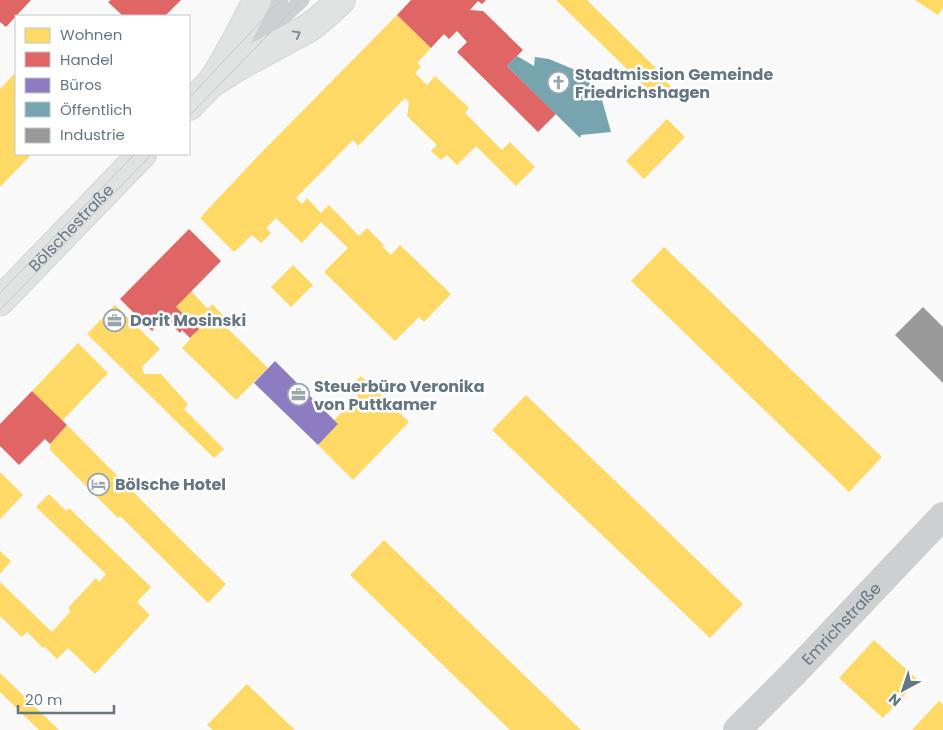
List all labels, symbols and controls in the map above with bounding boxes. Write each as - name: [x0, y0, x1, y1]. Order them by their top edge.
- legend: [15, 15, 190, 155]
- text: Wohnen: [60, 24, 122, 45]
- one-way arrow: [292, 30, 301, 40]
- text: Handel: [60, 49, 113, 70]
- place label: Stadtmission Gemeinde Friedrichshagen: [575, 63, 773, 104]
- church icon: Stadtmission Gemeinde Friedrichshagen: [547, 71, 571, 95]
- text: Büros: [60, 74, 102, 95]
- text: Öffentlich: [60, 99, 132, 120]
- text: Industrie: [60, 124, 125, 145]
- street label: Bölschestraße: [23, 179, 119, 277]
- office icon: Dorit Mosinski: [102, 308, 126, 332]
- place label: Dorit Mosinski: [130, 309, 246, 332]
- place label: Steuerbüro Veronika von Puttkamer: [314, 375, 485, 416]
- office icon: Steuerbüro Veronika von Puttkamer: [286, 383, 310, 407]
- hotel icon: Bölsche Hotel: [87, 472, 111, 496]
- place label: Bölsche Hotel: [115, 473, 226, 496]
- street label: Emrichstraße: [797, 577, 886, 670]
- north arrow: [878, 665, 928, 715]
- scale bar: [18, 682, 114, 714]
- text: 20 m: [25, 689, 63, 710]
- text: N: [884, 689, 905, 711]

